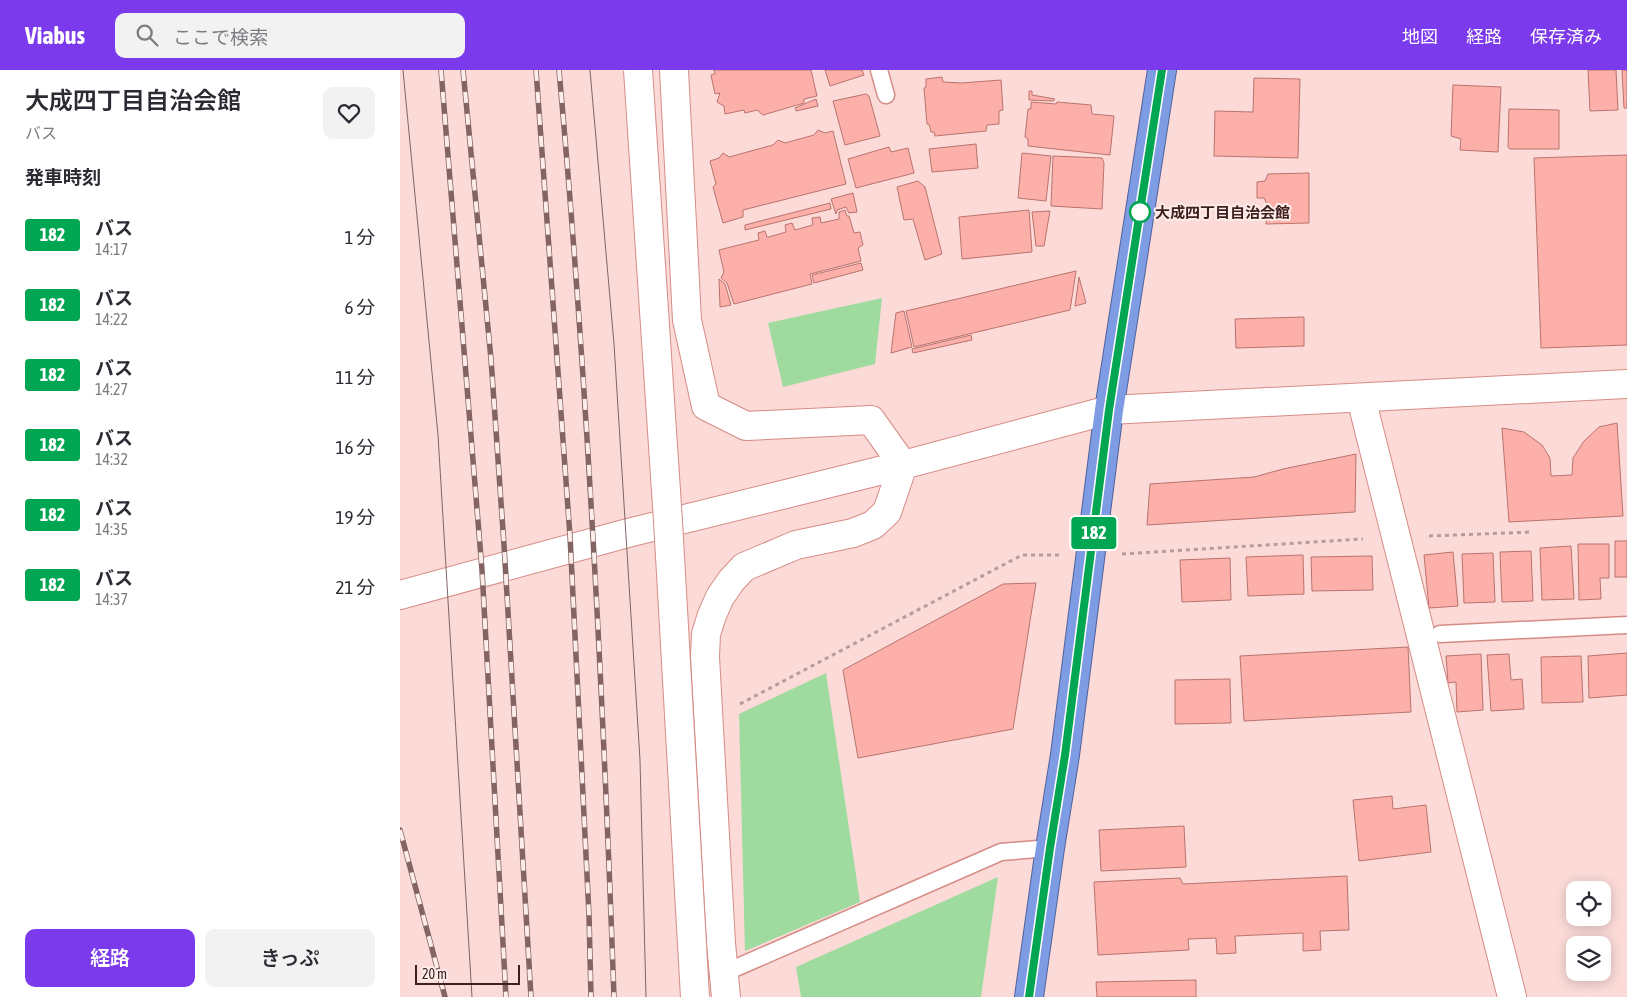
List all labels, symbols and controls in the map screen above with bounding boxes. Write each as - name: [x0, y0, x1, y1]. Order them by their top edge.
- search box: [115, 13, 465, 58]
- icon: search: [133, 21, 161, 49]
- text: Viabus: [25, 22, 85, 49]
- text: ここで検索: [173, 26, 268, 48]
- text: 地図: [1402, 26, 1438, 47]
- text: 経路: [1466, 26, 1502, 47]
- text: 保存済み: [1530, 26, 1602, 47]
- text: 大成四丁目自治会館: [25, 87, 241, 114]
- button: heart: [323, 87, 375, 139]
- text: バス: [25, 124, 57, 142]
- text: 発車時刻: [25, 166, 101, 188]
- marker: 大成四丁目自治会館: [1129, 201, 1151, 223]
- place label: 大成四丁目自治会館: [1155, 204, 1290, 221]
- text: バス: [95, 217, 133, 239]
- text: 182: [40, 224, 65, 245]
- text: 1 分: [344, 226, 375, 248]
- text: 14:17: [95, 240, 128, 258]
- text: バス: [95, 287, 133, 309]
- text: 182: [40, 294, 65, 315]
- text: 6 分: [344, 296, 375, 318]
- text: 14:22: [95, 310, 128, 328]
- text: バス: [95, 357, 133, 379]
- text: 182: [40, 364, 65, 385]
- text: 11 分: [336, 366, 375, 388]
- text: 14:27: [95, 380, 128, 398]
- text: バス: [95, 427, 133, 449]
- text: 182: [40, 434, 65, 455]
- text: 16 分: [336, 436, 375, 458]
- text: 14:32: [95, 450, 128, 468]
- text: バス: [95, 497, 133, 519]
- text: 182: [40, 504, 65, 525]
- text: 19 分: [336, 506, 375, 528]
- line badge: 182: [1065, 517, 1123, 549]
- text: 14:35: [95, 520, 128, 538]
- text: 182: [1081, 522, 1107, 543]
- text: バス: [95, 567, 133, 589]
- text: 182: [40, 574, 65, 595]
- text: 21 分: [336, 576, 375, 598]
- text: 14:37: [95, 590, 128, 608]
- map controls: [1566, 881, 1611, 981]
- button: locate: [1566, 881, 1611, 926]
- button: 経路: [25, 929, 195, 987]
- button: きっぷ: [205, 929, 375, 987]
- button: layers: [1566, 936, 1611, 981]
- scale bar: [415, 962, 520, 985]
- text: 20 m: [422, 966, 447, 982]

